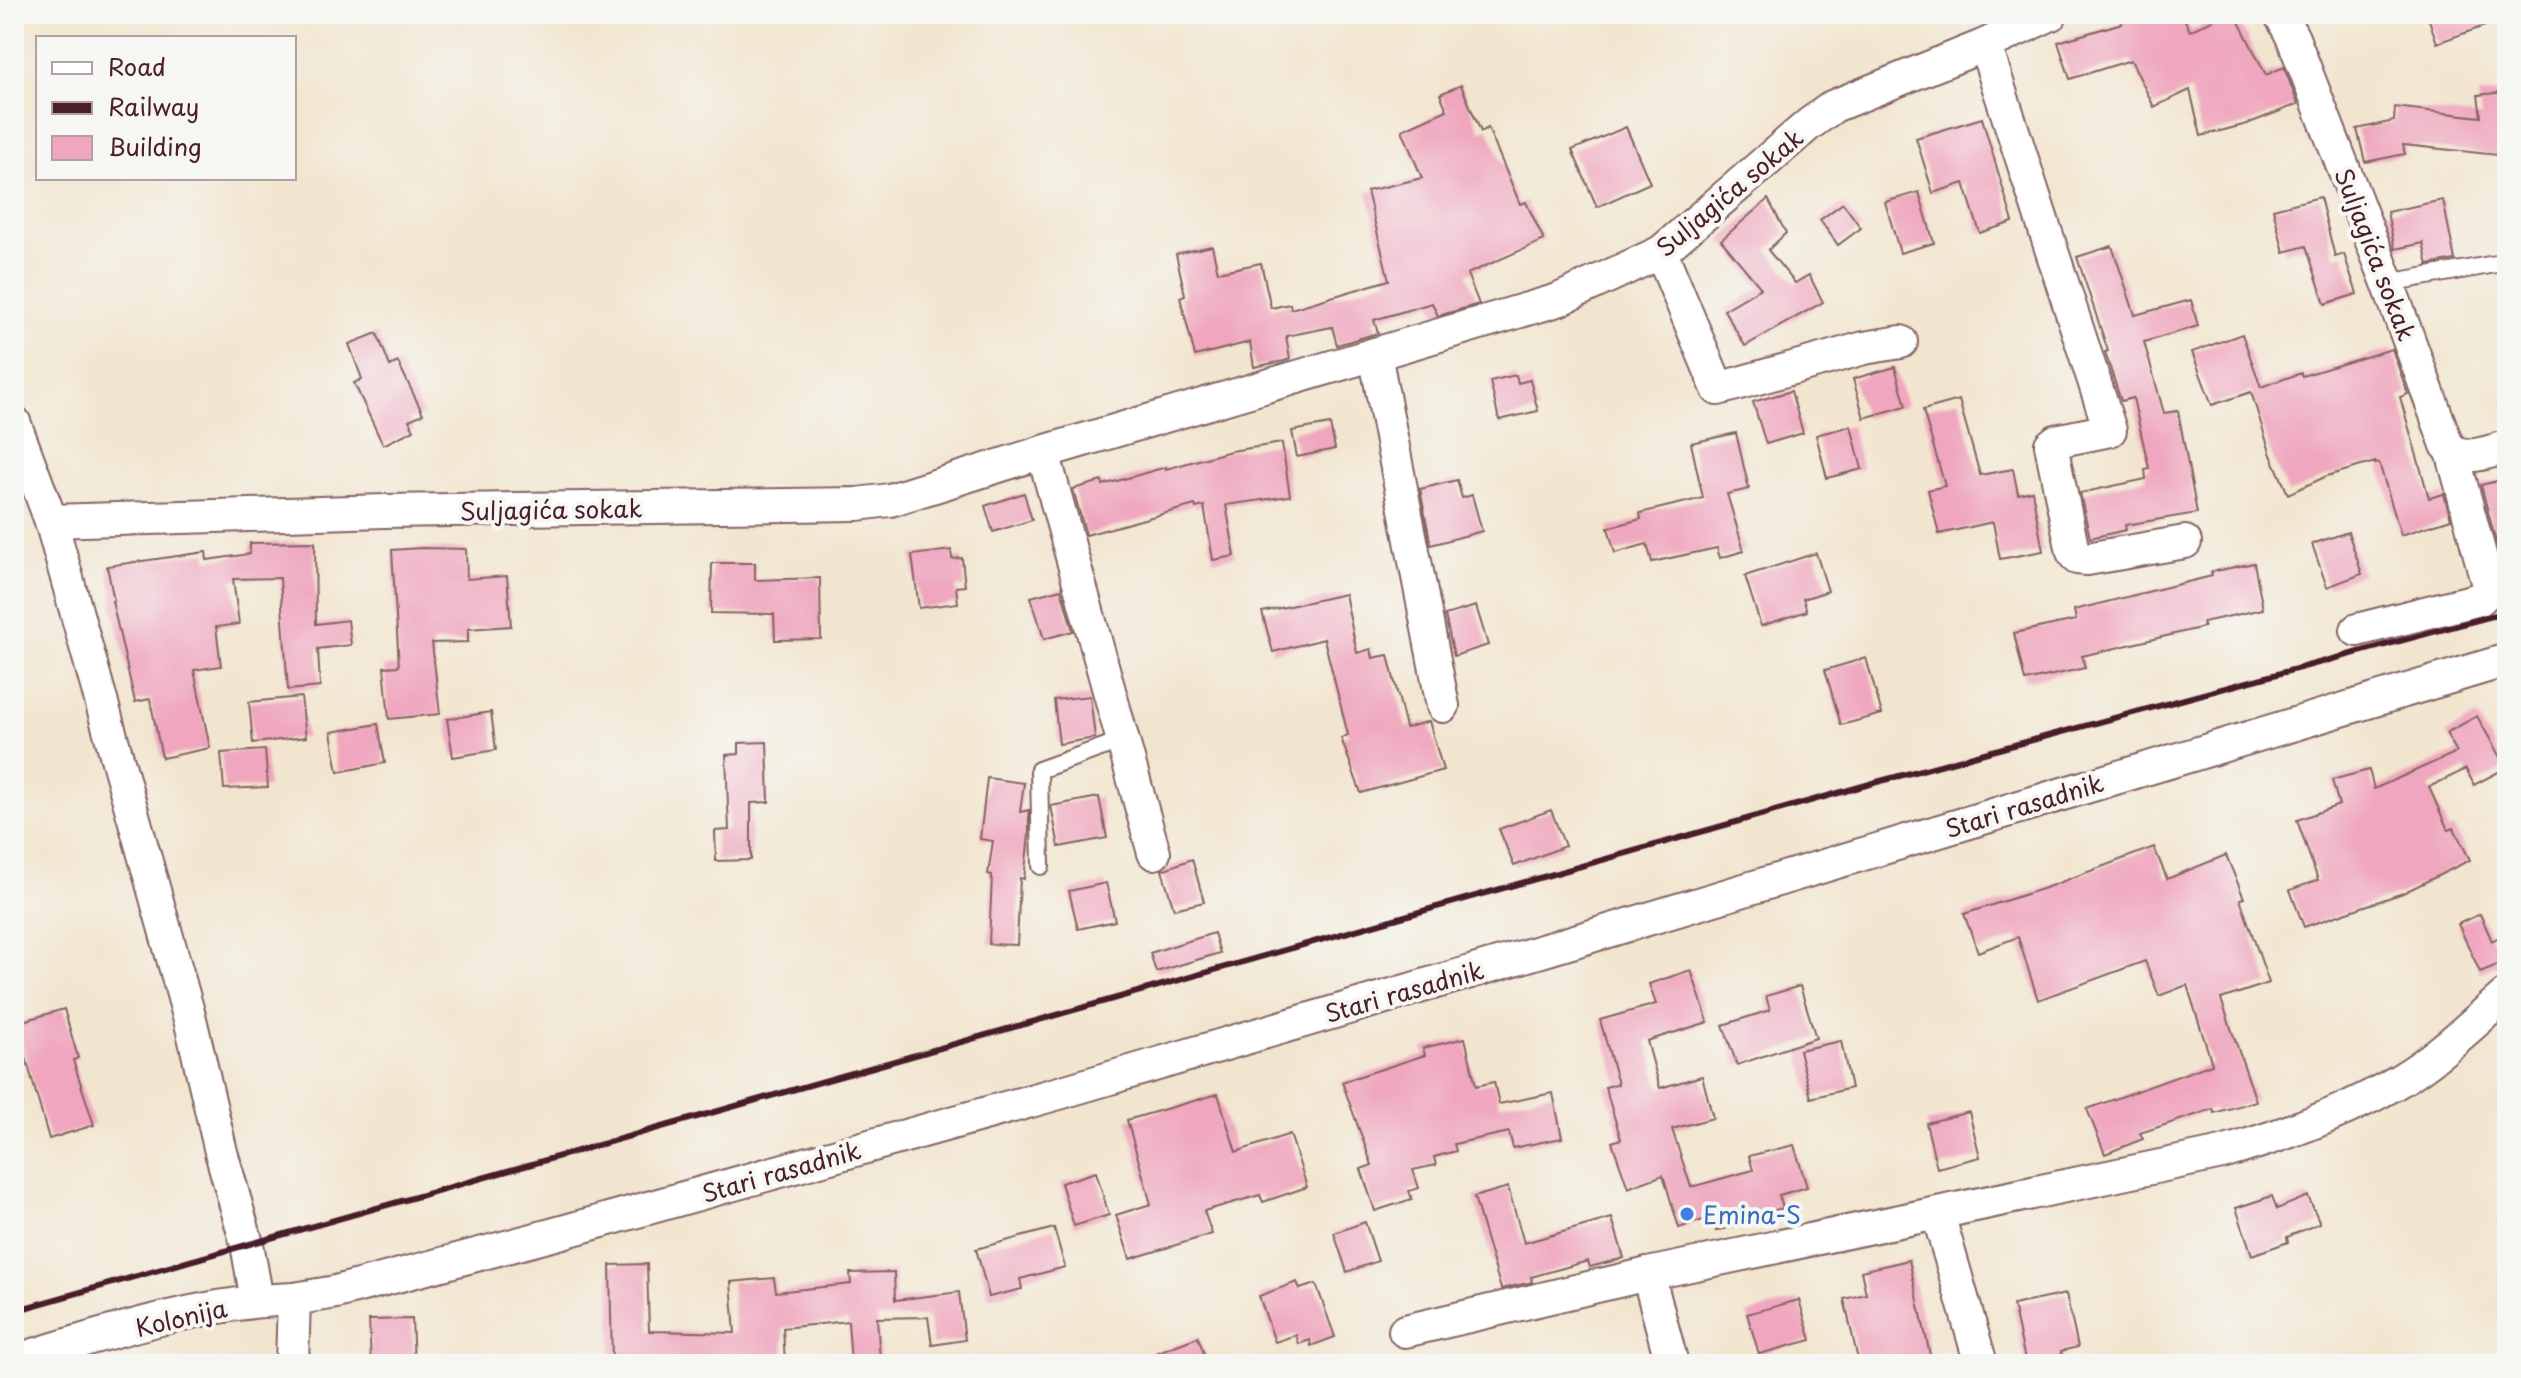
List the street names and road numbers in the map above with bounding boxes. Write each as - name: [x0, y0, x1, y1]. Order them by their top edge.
- street label: Suljagića sokak: [1648, 119, 1811, 264]
- street label: Suljagića sokak: [2326, 162, 2426, 346]
- street label: Suljagića sokak: [459, 489, 643, 529]
- street label: Stari rasadnik: [1940, 764, 2108, 846]
- street label: Stari rasadnik: [1320, 951, 1488, 1031]
- street label: Stari rasadnik: [697, 1131, 865, 1211]
- street label: Kolonija: [132, 1289, 230, 1345]

